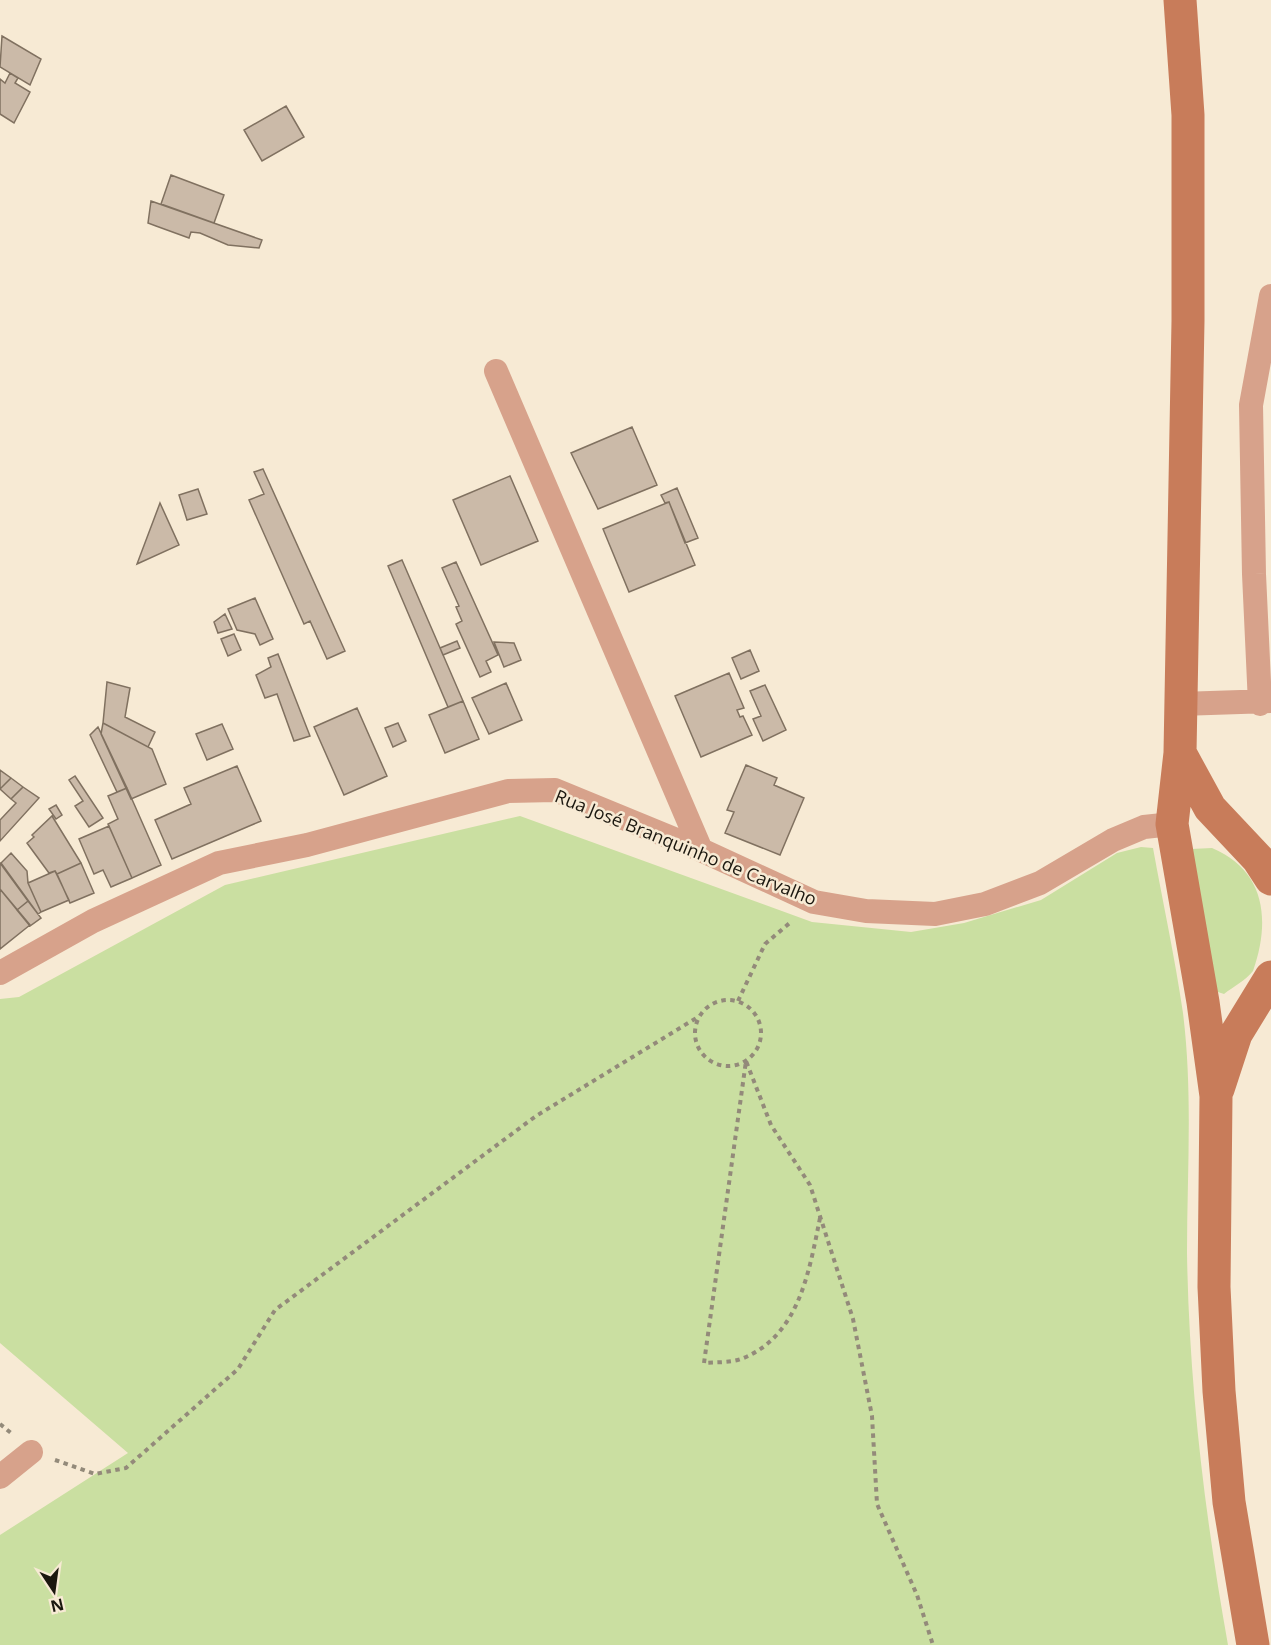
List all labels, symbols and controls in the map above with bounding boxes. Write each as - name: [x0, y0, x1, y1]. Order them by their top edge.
- street label: Rua José Branquinho de Carvalho: [552, 783, 820, 911]
- north arrow: [24, 1561, 84, 1621]
- text: N: [49, 1593, 66, 1618]

